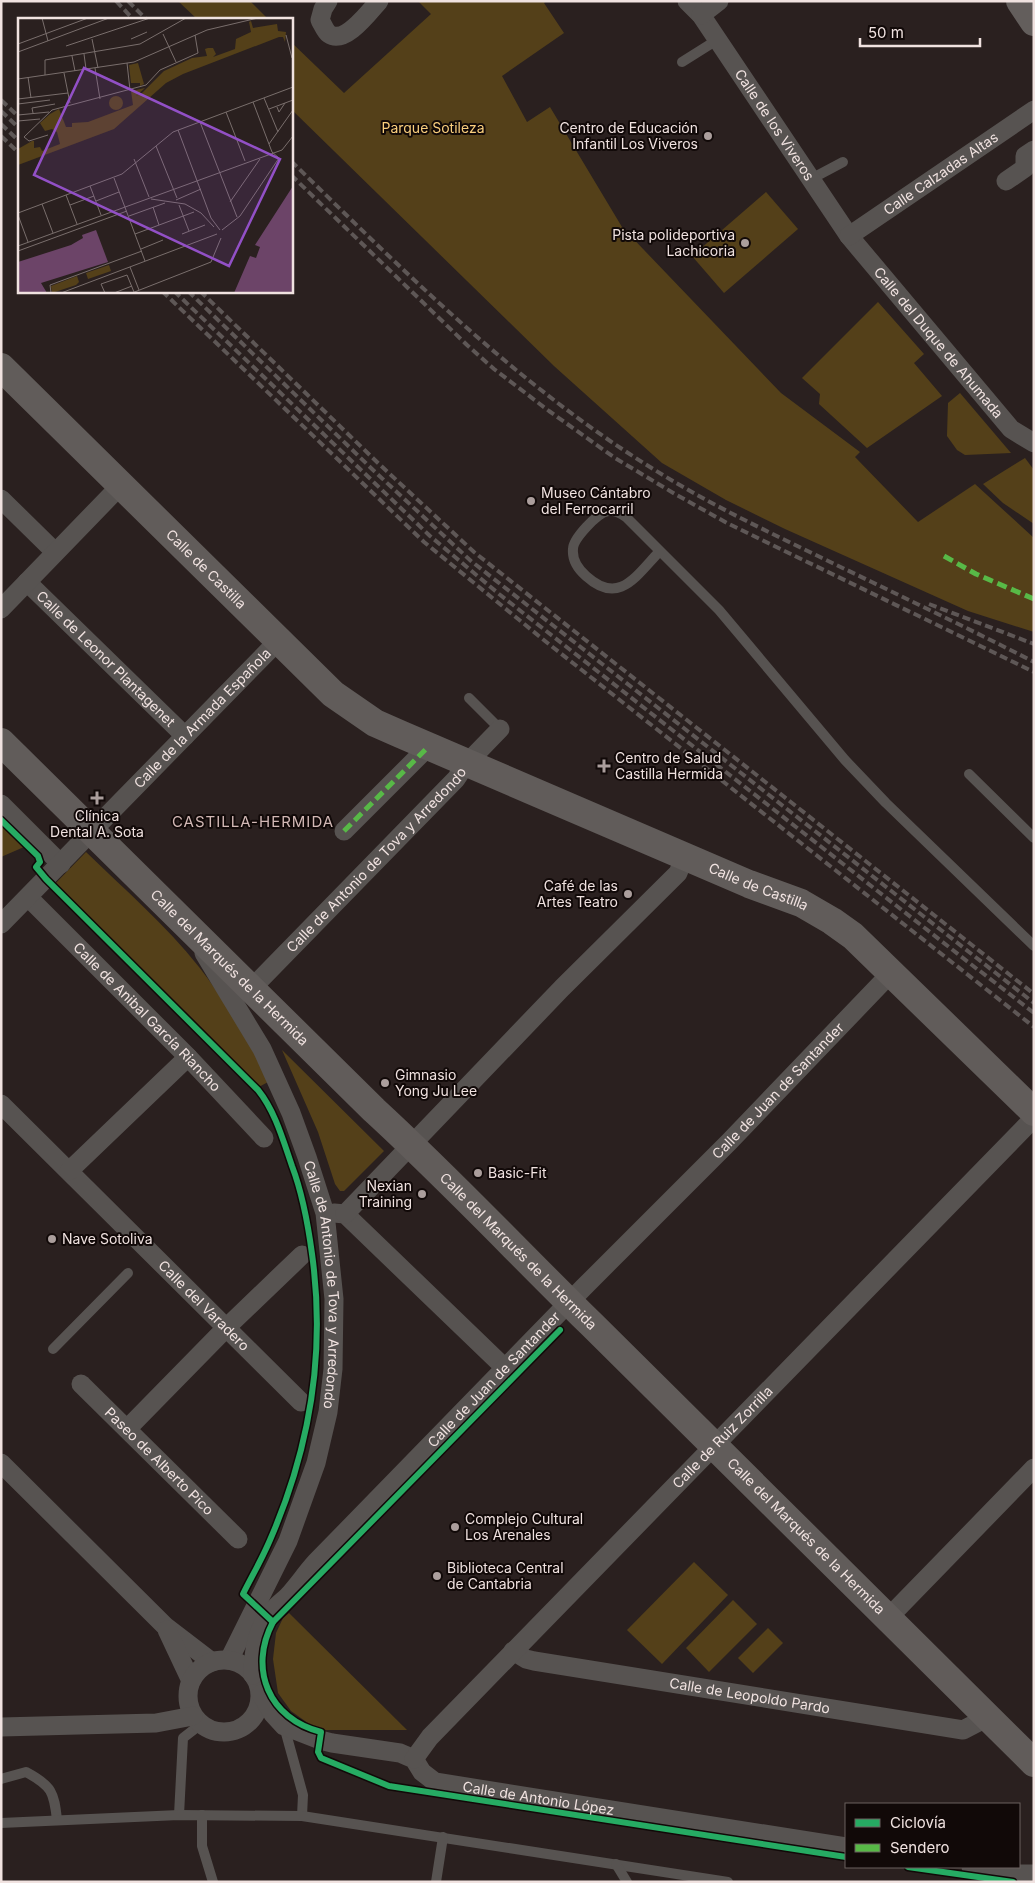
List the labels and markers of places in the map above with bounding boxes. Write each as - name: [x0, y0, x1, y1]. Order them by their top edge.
- place label: Centro de Educación Infantil Los Viveros: [559, 119, 698, 152]
- marker: Centro de Educación Infantil Los Viveros: [702, 130, 714, 142]
- place label: Pista polideportiva Lachicoria: [612, 226, 735, 259]
- marker: Pista polideportiva Lachicoria: [739, 237, 751, 249]
- place label: Museo Cántabro del Ferrocarril: [541, 484, 651, 517]
- marker: Museo Cántabro del Ferrocarril: [525, 495, 537, 507]
- place label: Centro de Salud Castilla Hermida: [615, 749, 723, 782]
- marker: Centro de Salud Castilla Hermida: [597, 759, 611, 773]
- marker: Clínica Dental A. Sota: [90, 791, 104, 805]
- place label: Clínica Dental A. Sota: [50, 807, 144, 840]
- place label: Café de las Artes Teatro: [537, 877, 618, 910]
- marker: Café de las Artes Teatro: [622, 888, 634, 900]
- place label: Gimnasio Yong Ju Lee: [395, 1066, 477, 1099]
- marker: Gimnasio Yong Ju Lee: [379, 1077, 391, 1089]
- place label: Basic-Fit: [488, 1164, 547, 1181]
- marker: Basic-Fit: [472, 1167, 484, 1179]
- place label: Nexian Training: [359, 1177, 412, 1210]
- marker: Nexian Training: [416, 1188, 428, 1200]
- place label: Nave Sotoliva: [62, 1230, 153, 1247]
- marker: Nave Sotoliva: [46, 1233, 58, 1245]
- place label: Complejo Cultural Los Arenales: [465, 1510, 583, 1543]
- marker: Complejo Cultural Los Arenales: [449, 1521, 461, 1533]
- place label: Biblioteca Central de Cantabria: [447, 1559, 564, 1592]
- marker: Biblioteca Central de Cantabria: [431, 1570, 443, 1582]

